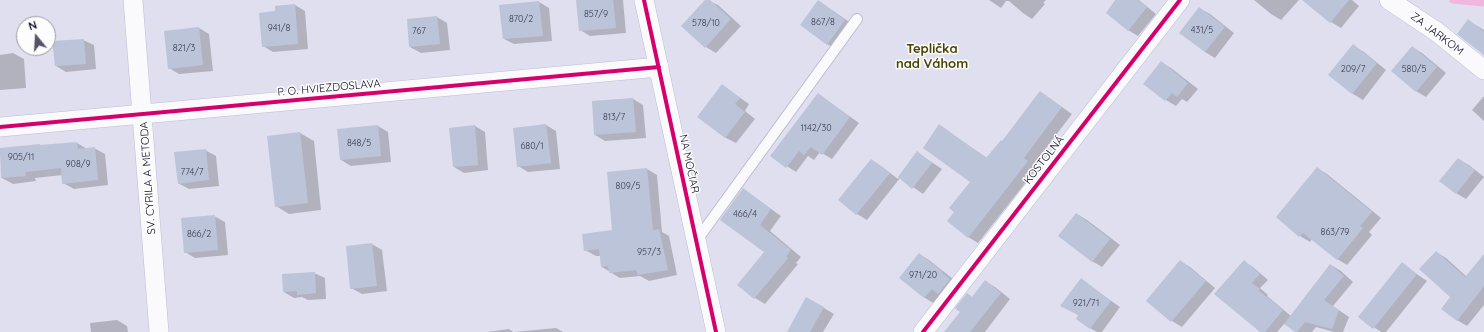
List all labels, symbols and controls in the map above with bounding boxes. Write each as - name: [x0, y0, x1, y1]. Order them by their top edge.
- house number: 857/9: [584, 9, 608, 19]
- street label: ZA JARKOM: [1408, 10, 1466, 58]
- house number: 870/2: [509, 14, 533, 24]
- north arrow: [16, 16, 56, 56]
- house number: 867/8: [811, 17, 835, 27]
- text: N: [27, 18, 39, 33]
- house number: 578/10: [692, 18, 720, 28]
- house number: 941/8: [268, 23, 290, 33]
- house number: 431/5: [1191, 25, 1213, 35]
- house number: 767: [412, 26, 426, 36]
- district label: Teplička nad Váhom: [896, 41, 968, 72]
- house number: 821/3: [173, 43, 195, 53]
- house number: 209/7: [1341, 64, 1365, 74]
- house number: 580/5: [1402, 64, 1426, 74]
- street label: P. O. HVIEZDOSLAVA: [277, 77, 381, 99]
- house number: 813/7: [603, 112, 625, 122]
- street label: SV. CYRILA A METODA: [137, 121, 159, 235]
- house number: 1142/30: [800, 123, 832, 133]
- street label: NA MOČIAR: [676, 133, 702, 195]
- street label: KOSTOLNÁ: [1021, 133, 1067, 187]
- house number: 848/5: [347, 138, 371, 148]
- house number: 680/1: [520, 141, 544, 151]
- house number: 905/11: [8, 152, 34, 162]
- house number: 908/9: [66, 159, 90, 169]
- house number: 774/7: [181, 167, 203, 177]
- house number: 809/5: [616, 181, 640, 191]
- house number: 466/4: [733, 209, 757, 219]
- house number: 863/79: [1321, 227, 1349, 237]
- house number: 866/2: [187, 229, 211, 239]
- house number: 957/3: [637, 247, 661, 257]
- house number: 971/20: [909, 270, 937, 280]
- house number: 921/71: [1073, 298, 1099, 308]

